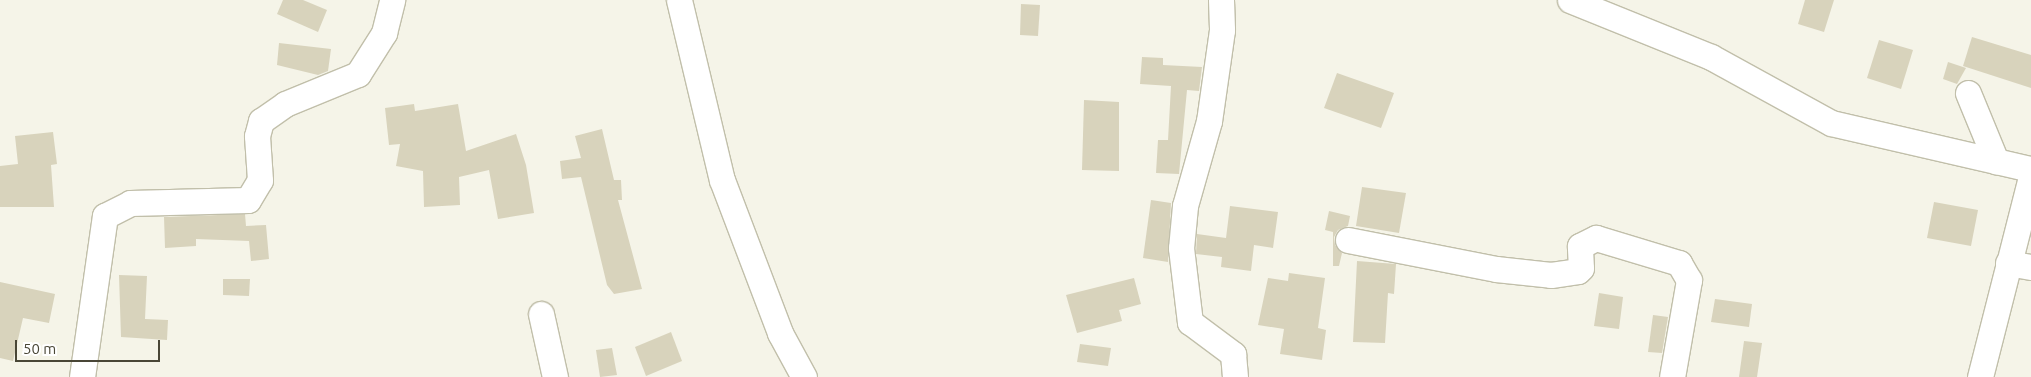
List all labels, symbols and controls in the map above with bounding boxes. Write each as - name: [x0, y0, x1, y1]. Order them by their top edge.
- scale bar: [18, 330, 162, 362]
- text: 50 m: [23, 340, 56, 357]

